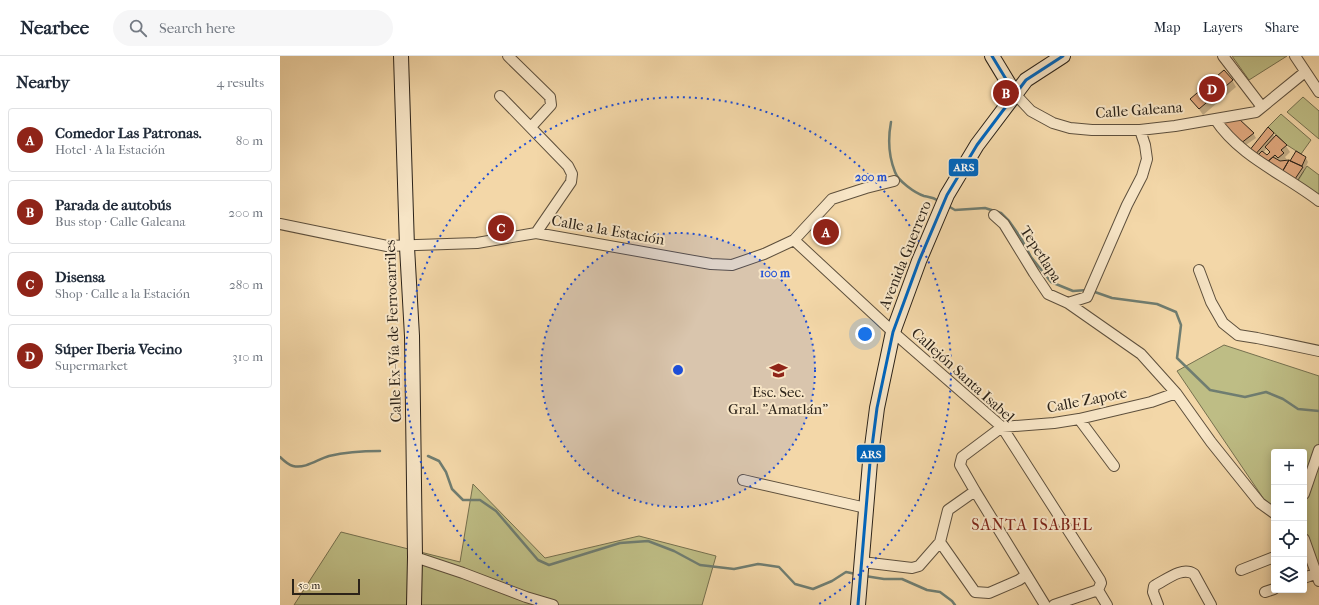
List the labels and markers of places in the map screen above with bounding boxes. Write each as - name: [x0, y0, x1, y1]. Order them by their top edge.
- pin: D: [1199, 74, 1225, 104]
- pin: B: [993, 78, 1019, 108]
- pin: C: [488, 213, 514, 243]
- pin: A: [813, 217, 839, 247]
- school or university icon: Esc. Sec. Gral. "Amatlán": [768, 361, 788, 381]
- centre of rings: [671, 363, 685, 377]
- place label: Esc. Sec. Gral. "Amatlán": [728, 383, 828, 418]

